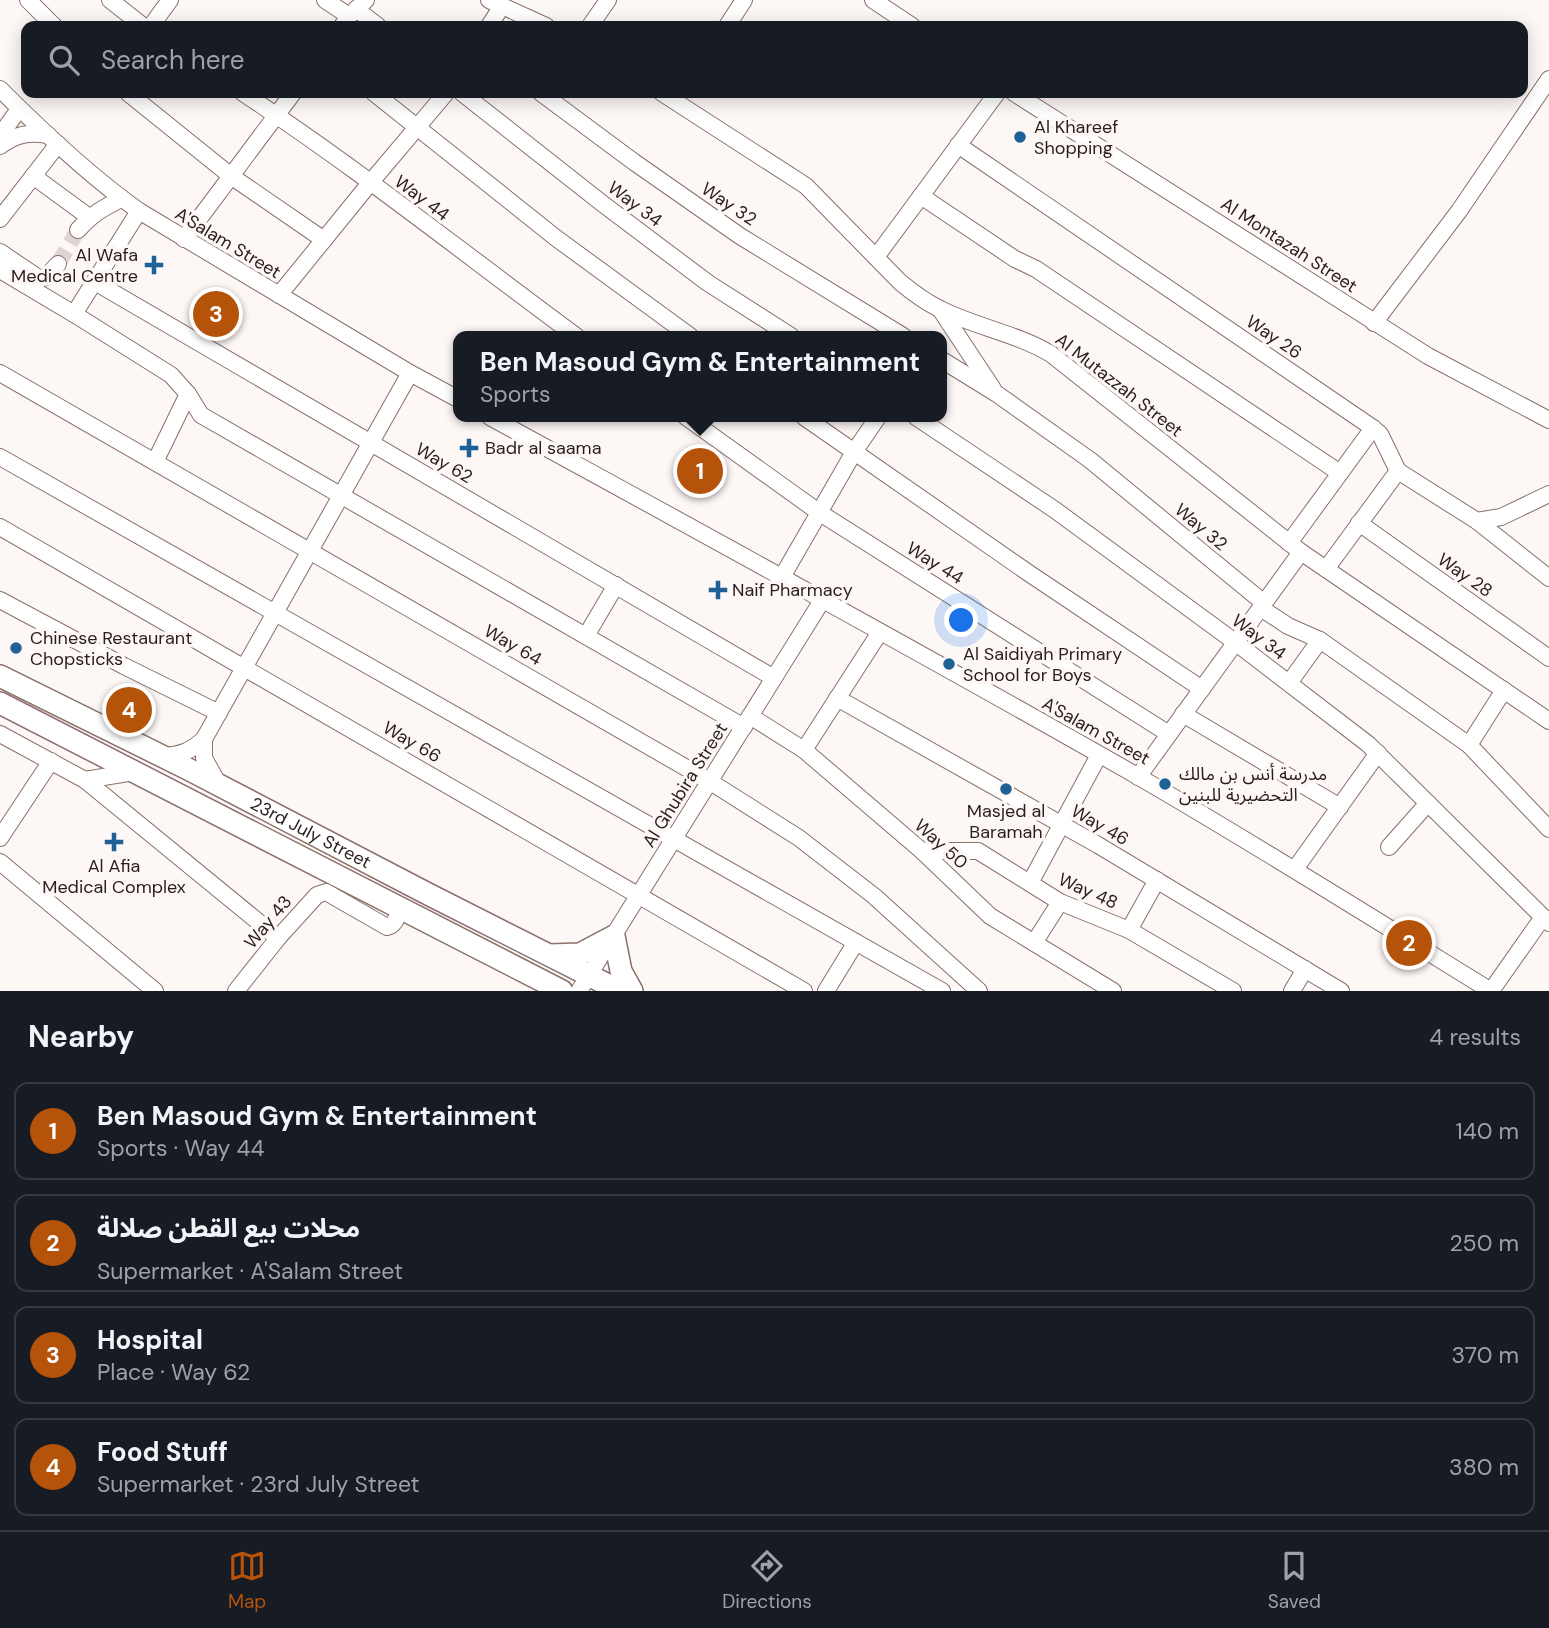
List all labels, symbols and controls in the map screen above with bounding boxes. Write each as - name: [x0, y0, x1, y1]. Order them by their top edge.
- search box: [21, 21, 1528, 98]
- icon: search: [45, 41, 83, 79]
- text: Search here: [101, 43, 244, 77]
- place label: Al Khareef Shopping: [1034, 115, 1118, 160]
- marker: Al Khareef Shopping: [1012, 129, 1028, 145]
- street label: Way 44: [390, 170, 454, 226]
- street label: Way 34: [603, 176, 667, 232]
- street label: Way 32: [697, 177, 761, 231]
- street label: Al Montazah Street: [1216, 192, 1362, 298]
- street label: A'Salam Street: [171, 202, 285, 284]
- place label: Al Wafa Medical Centre: [11, 243, 138, 288]
- marker: Al Wafa Medical Centre: [144, 255, 164, 275]
- pin: 3: [193, 288, 239, 340]
- street label: Way 26: [1241, 310, 1307, 364]
- street label: Al Mutazzah Street: [1050, 328, 1188, 442]
- popup: [453, 331, 947, 422]
- text: Ben Masoud Gym & Entertainment: [480, 345, 920, 379]
- text: Sports: [480, 379, 550, 409]
- place label: Badr al saama: [485, 436, 601, 460]
- street label: Way 62: [411, 437, 477, 489]
- marker: Badr al saama: [459, 438, 479, 458]
- pin: 1: [677, 445, 723, 497]
- street label: Way 32: [1170, 498, 1232, 556]
- street label: Way 44: [902, 536, 968, 590]
- street label: Way 28: [1433, 547, 1497, 603]
- place label: Naif Pharmacy: [732, 578, 853, 602]
- marker: Naif Pharmacy: [710, 582, 726, 598]
- your location: [944, 603, 978, 637]
- street label: Way 34: [1227, 609, 1291, 665]
- street label: Way 64: [480, 619, 546, 671]
- place label: Chinese Restaurant Chopsticks: [30, 626, 192, 671]
- marker: Chinese Restaurant Chopsticks: [8, 640, 24, 656]
- place label: Al Saidiyah Primary School for Boys: [963, 642, 1122, 687]
- marker: Al Saidiyah Primary School for Boys: [941, 656, 957, 672]
- pin: 4: [106, 684, 152, 736]
- street label: A'Salam Street: [1038, 692, 1154, 770]
- street label: Way 66: [379, 716, 445, 768]
- street label: Al Ghubira Street: [637, 718, 733, 852]
- place label: مدرسة أنس بن مالك التحضيرية للبنين: [1179, 762, 1327, 807]
- marker: مدرسة أنس بن مالك التحضيرية للبنين: [1157, 776, 1173, 792]
- marker: Masjed al Baramah: [998, 781, 1014, 797]
- street label: 23rd July Street: [246, 792, 375, 874]
- place label: Masjed al Baramah: [967, 799, 1045, 844]
- street label: Way 46: [1067, 799, 1133, 851]
- street label: Way 50: [909, 814, 973, 874]
- marker: Al Afia Medical Complex: [104, 832, 124, 852]
- place label: Al Afia Medical Complex: [42, 854, 186, 899]
- street label: Way 48: [1054, 867, 1122, 915]
- street label: Way 43: [239, 890, 297, 954]
- pin: 2: [1386, 917, 1432, 969]
- text: Nearby: [28, 1017, 134, 1056]
- text: 4 results: [1429, 1022, 1521, 1052]
- text: Ben Masoud Gym & Entertainment: [97, 1099, 537, 1133]
- text: 1: [49, 1116, 57, 1146]
- text: 140 m: [1456, 1116, 1519, 1146]
- text: Sports · Way 44: [97, 1133, 264, 1163]
- text: محلات بيع القطن صلالة: [97, 1211, 360, 1245]
- text: 2: [46, 1228, 60, 1258]
- text: 250 m: [1449, 1228, 1519, 1258]
- text: Supermarket · A'Salam Street: [97, 1256, 403, 1286]
- text: Hospital: [97, 1323, 203, 1357]
- text: 3: [46, 1340, 60, 1370]
- text: 370 m: [1451, 1340, 1519, 1370]
- text: Place · Way 62: [97, 1357, 250, 1387]
- text: Food Stuff: [97, 1435, 228, 1469]
- text: 4: [46, 1452, 60, 1482]
- text: 380 m: [1449, 1452, 1519, 1482]
- text: Supermarket · 23rd July Street: [97, 1469, 420, 1499]
- tab: Map: [228, 1547, 266, 1614]
- tab: Directions: [722, 1547, 812, 1614]
- tab: Saved: [1268, 1547, 1321, 1614]

